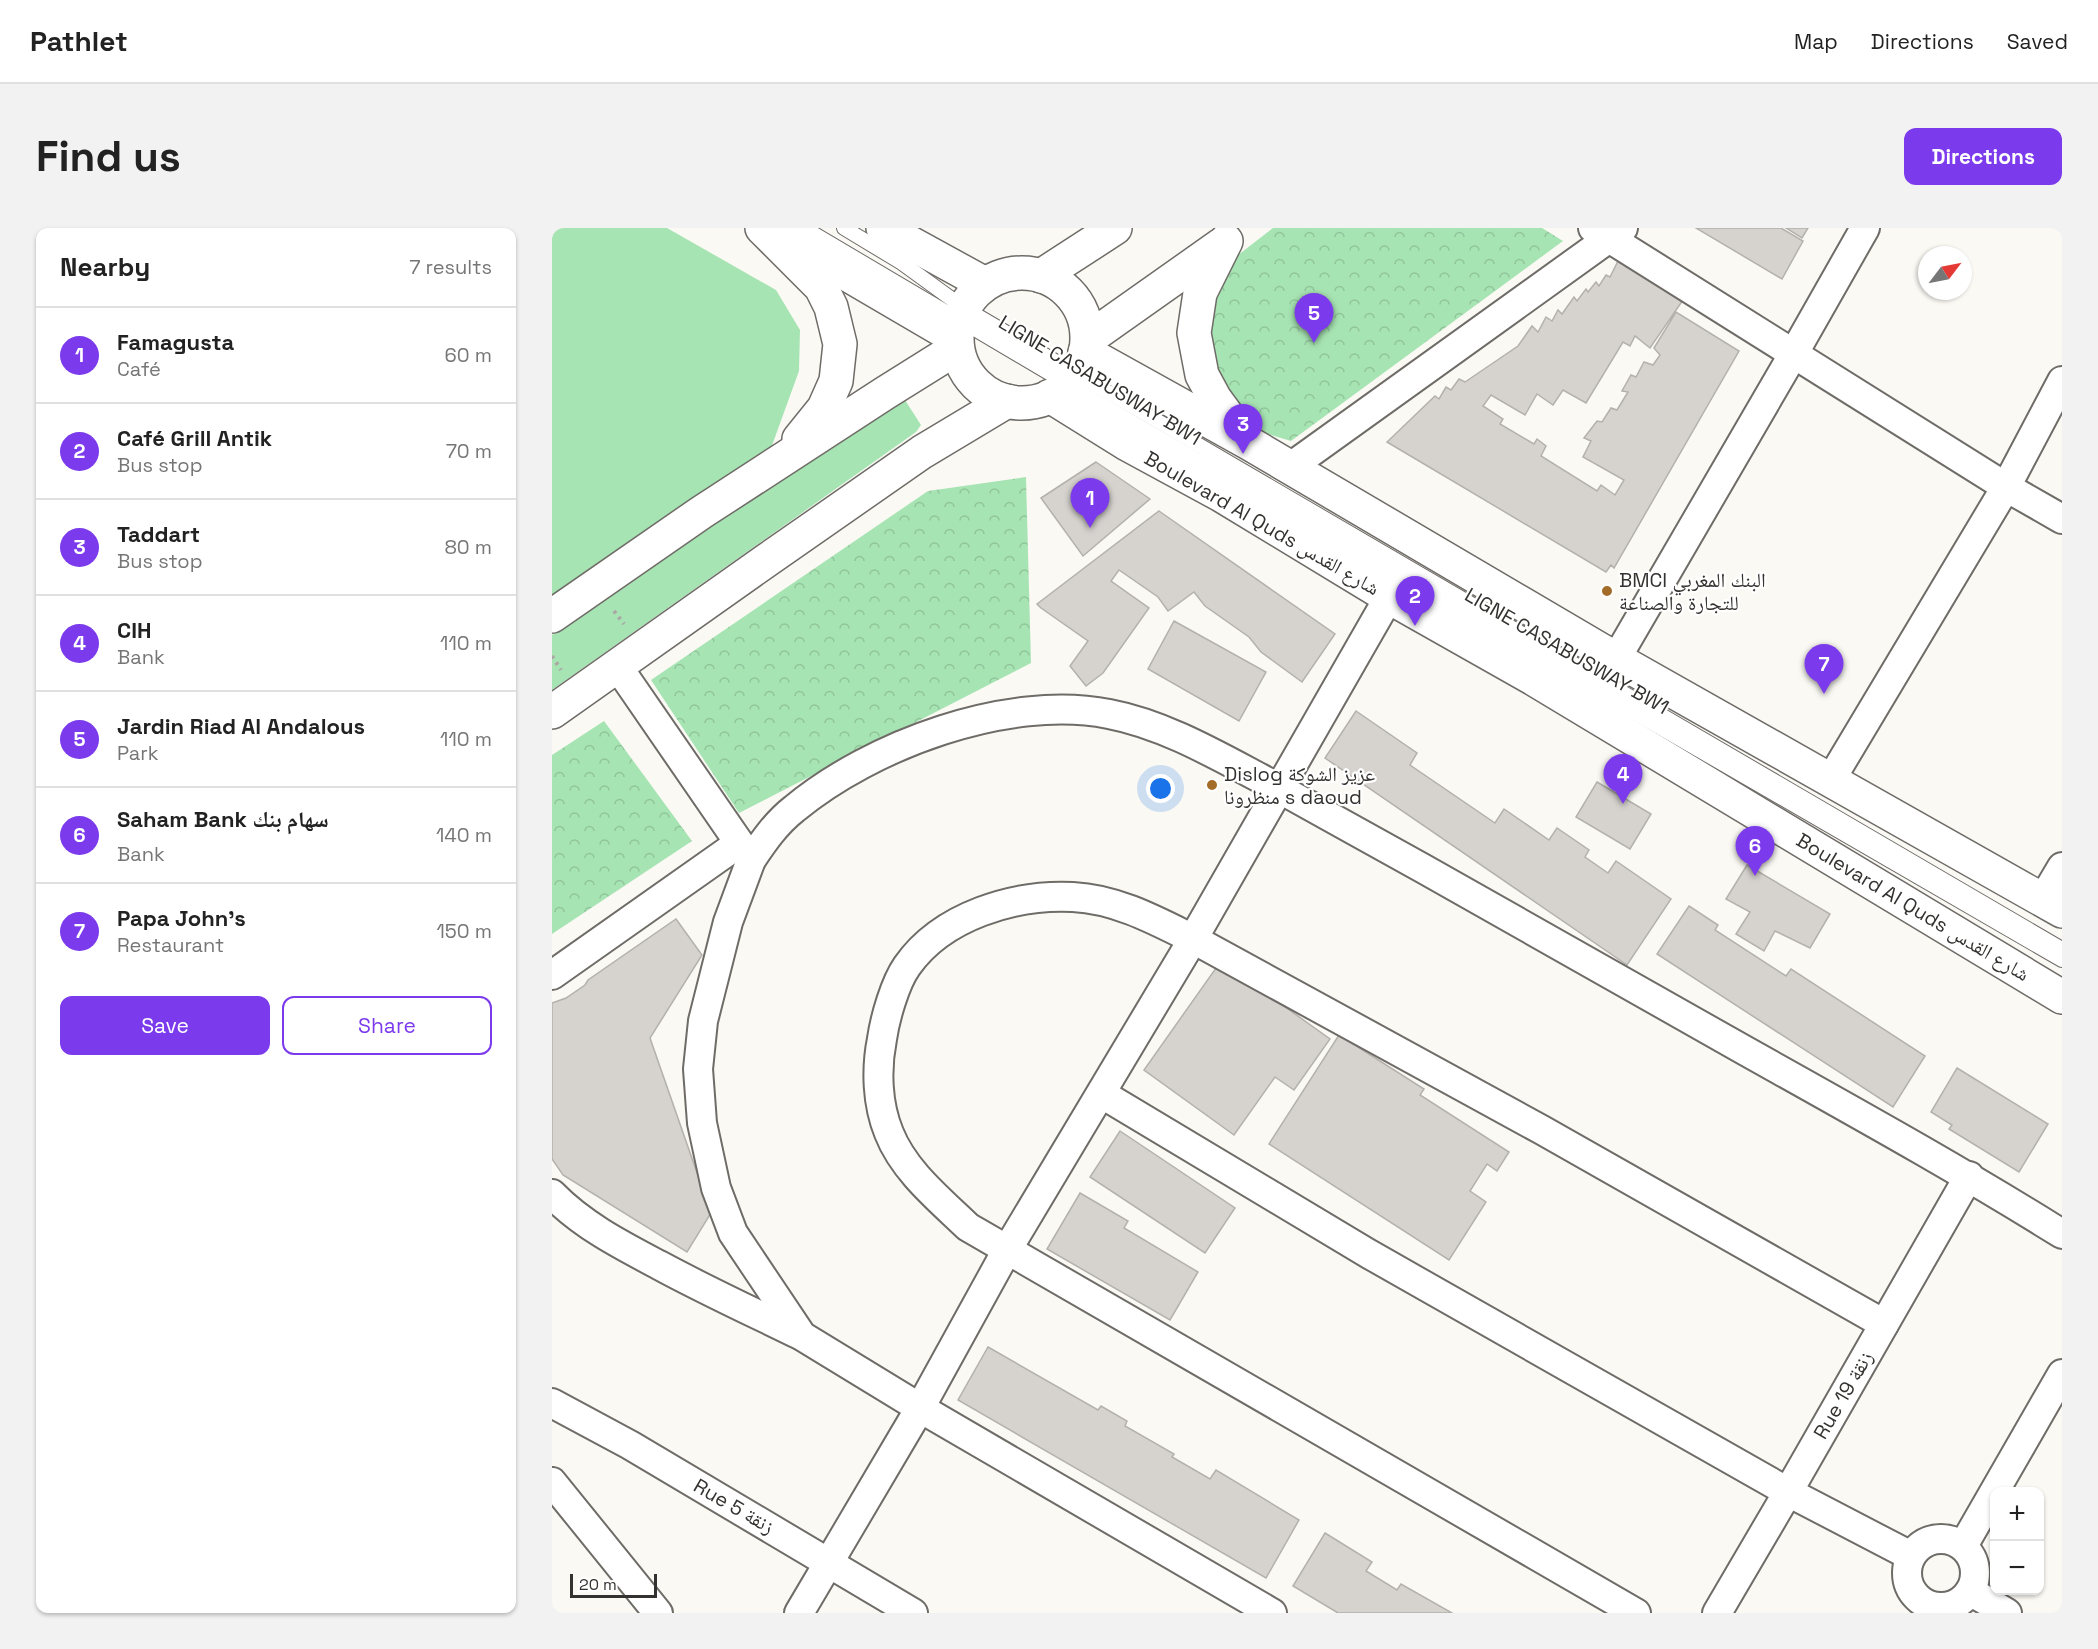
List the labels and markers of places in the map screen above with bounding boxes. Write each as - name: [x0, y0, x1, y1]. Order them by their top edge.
- pin: 5: [1294, 294, 1334, 343]
- pin: 3: [1224, 404, 1262, 454]
- pin: 1: [1070, 478, 1110, 528]
- place label: BMCI البنك المغربي للتجارة والصناعة: [1619, 567, 1766, 616]
- pin: 2: [1396, 576, 1434, 626]
- marker: BMCI البنك المغربي للتجارة والصناعة: [1600, 584, 1614, 598]
- pin: 7: [1804, 644, 1844, 694]
- pin: 4: [1604, 754, 1642, 804]
- place label: Dislog عزيز الشوكة منظرونا s daoud: [1224, 761, 1375, 810]
- marker: Dislog عزيز الشوكة منظرونا s daoud: [1205, 778, 1219, 792]
- pin: 6: [1736, 826, 1774, 876]

